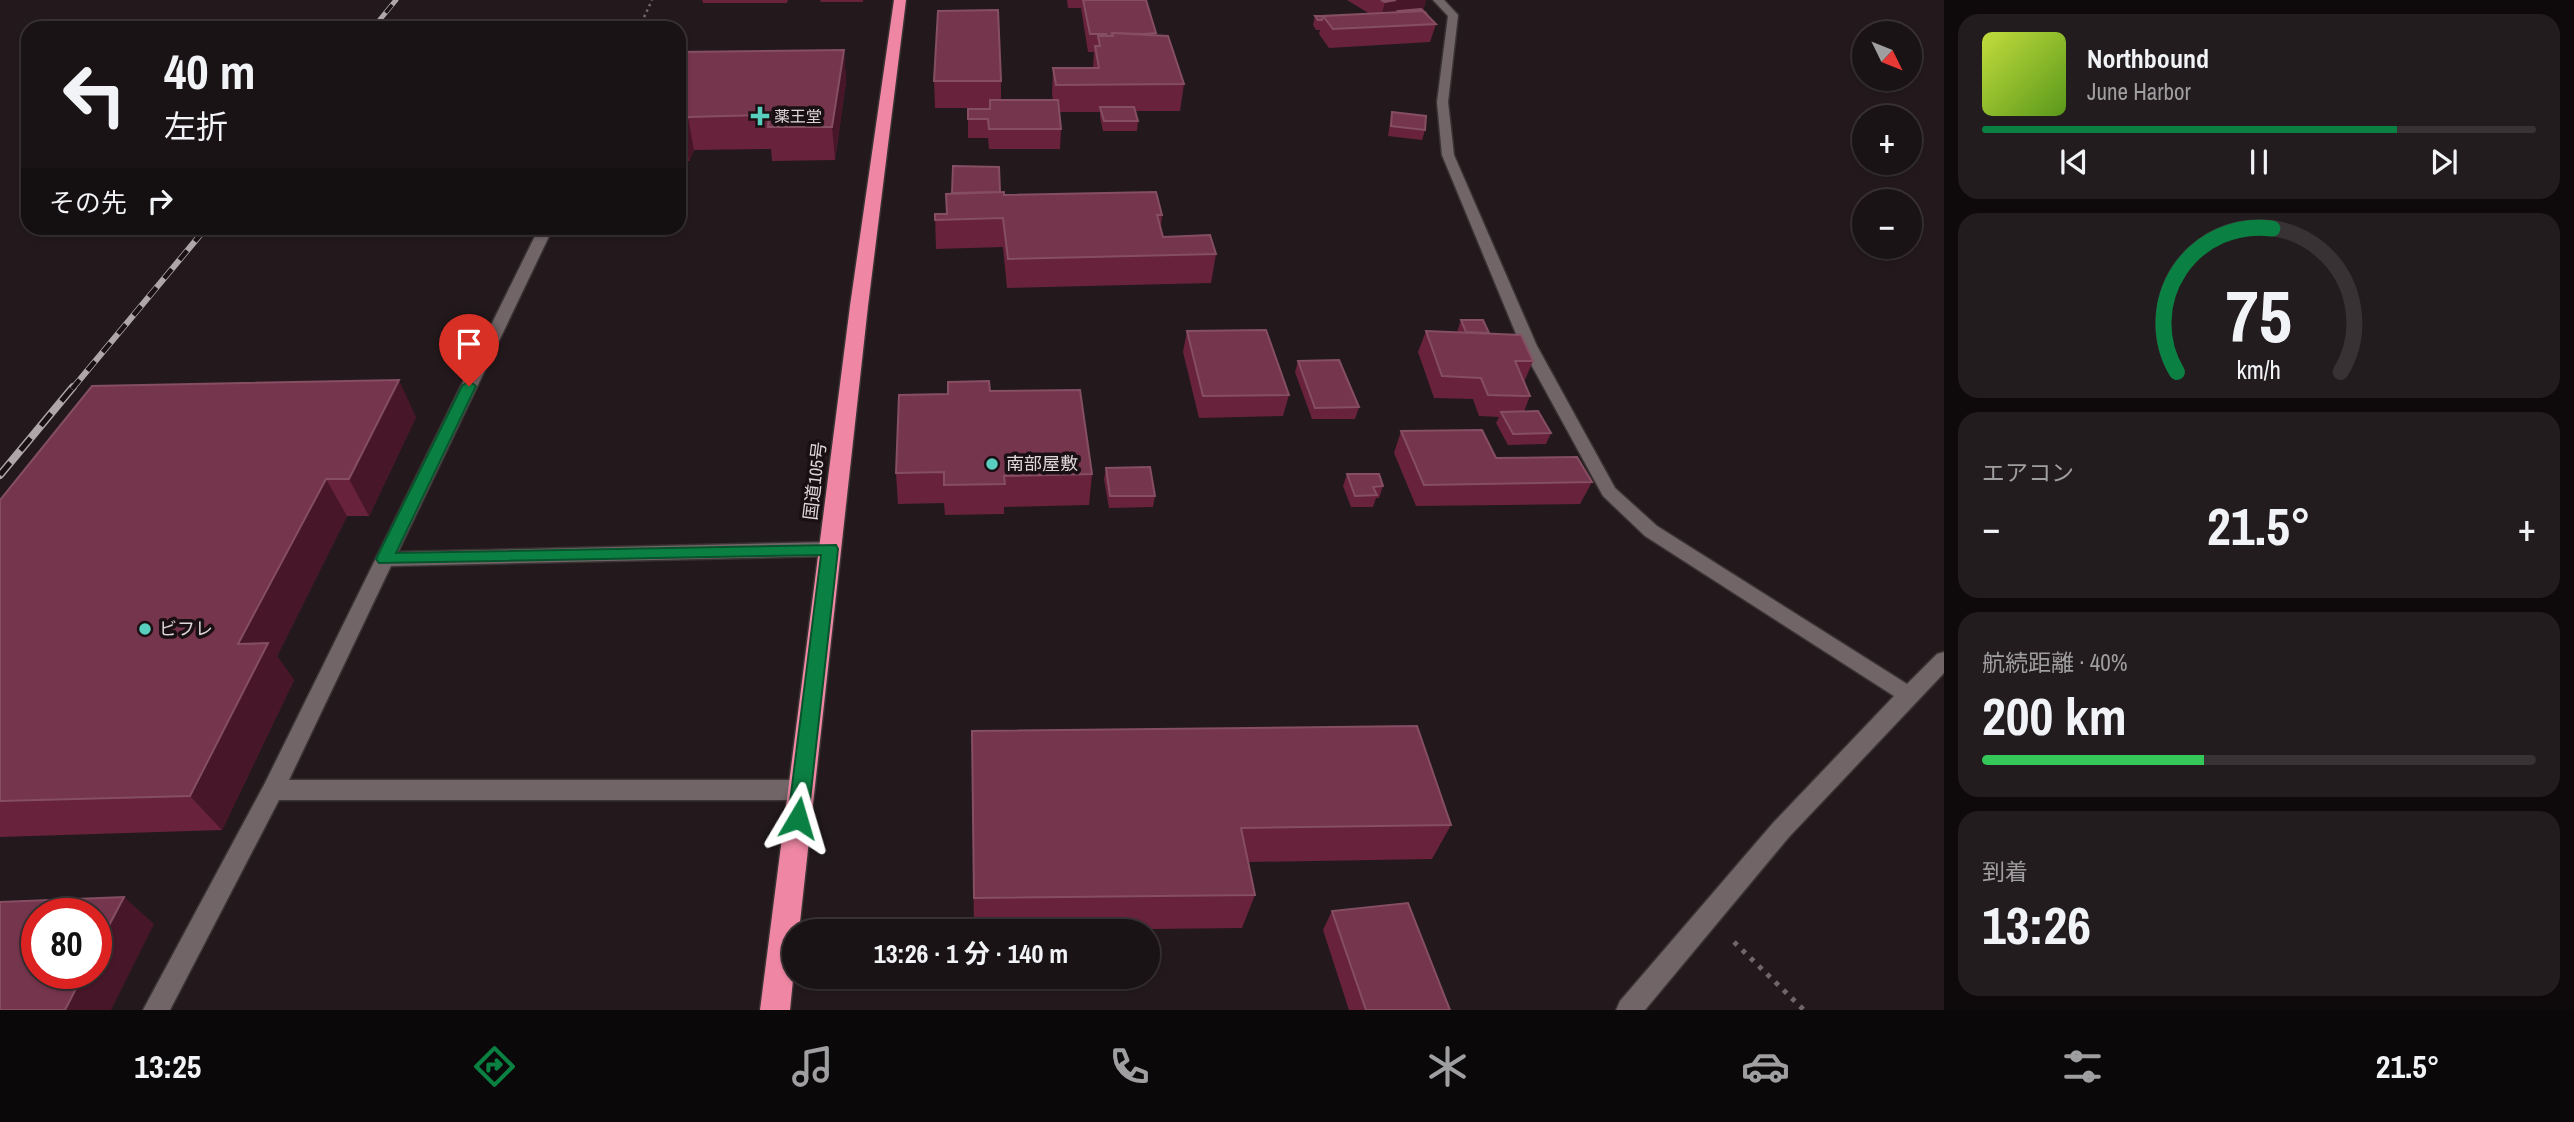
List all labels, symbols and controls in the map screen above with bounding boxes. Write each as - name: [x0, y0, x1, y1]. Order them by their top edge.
- north arrow: [1852, 21, 1922, 91]
- map controls: [1852, 21, 1922, 259]
- text: 40 m: [164, 38, 256, 104]
- text: Northbound: [2087, 41, 2209, 76]
- icon: left: [49, 49, 140, 140]
- text: June Harbor: [2087, 76, 2191, 107]
- text: 左折: [164, 105, 228, 148]
- place label: 薬王堂: [774, 105, 822, 127]
- button: +: [1852, 105, 1922, 175]
- marker: 薬王堂: [752, 108, 768, 124]
- icon: previous: [2055, 143, 2093, 181]
- icon: pause: [2240, 143, 2278, 181]
- icon: next: [2425, 143, 2463, 181]
- icon: right: [141, 182, 179, 220]
- text: その先: [49, 185, 127, 220]
- button: −: [1852, 189, 1922, 259]
- text: 75: [2226, 267, 2292, 365]
- pin: [439, 314, 499, 386]
- icon: arrive: [450, 325, 488, 363]
- text: km/h: [2237, 353, 2281, 387]
- street label: 国道105号: [797, 440, 832, 521]
- place label: 南部屋敷: [1006, 451, 1078, 476]
- marker: 南部屋敷: [984, 456, 1000, 472]
- text: エアコン: [1982, 457, 2074, 488]
- text: 21.5°: [2207, 491, 2311, 561]
- text: −: [1982, 502, 2000, 553]
- text: +: [2518, 502, 2536, 553]
- place label: ビフレ: [159, 616, 213, 641]
- marker: ビフレ: [137, 621, 153, 637]
- text: 航続距離 · 40%: [1982, 647, 2127, 678]
- text: 200 km: [1982, 681, 2127, 751]
- position arrow: [761, 781, 835, 855]
- text: 到着: [1982, 856, 2028, 887]
- text: 13:26: [1982, 890, 2091, 960]
- speed limit sign: 80: [21, 898, 112, 989]
- text: 13:26 · 1 分 · 140 m: [874, 936, 1068, 971]
- icon: directions: [470, 1042, 519, 1091]
- icon: music: [788, 1042, 837, 1091]
- icon: phone: [1105, 1042, 1154, 1091]
- icon: climate: [1423, 1042, 1472, 1091]
- icon: car: [1741, 1042, 1790, 1091]
- icon: filters: [2058, 1042, 2107, 1091]
- text: 13:25: [134, 1045, 201, 1088]
- text: 21.5°: [2376, 1045, 2440, 1088]

